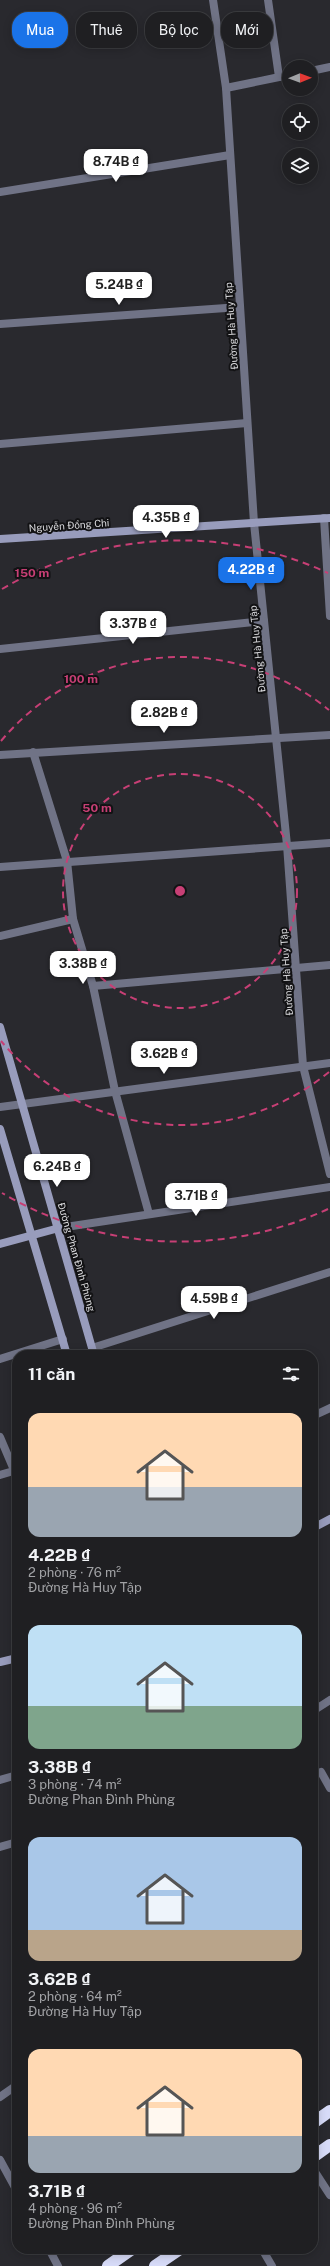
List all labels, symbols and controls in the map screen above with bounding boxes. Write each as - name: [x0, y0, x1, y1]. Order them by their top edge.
- chip: Mua: [12, 12, 68, 48]
- chip: Thuê: [76, 12, 137, 48]
- chip: Bộ lọc: [145, 12, 213, 48]
- chip: Mới: [221, 12, 273, 48]
- north arrow: [282, 60, 318, 96]
- map controls: [282, 60, 318, 184]
- button: locate: [282, 104, 318, 140]
- button: layers: [282, 148, 318, 184]
- pin: 8.74B ₫: [79, 149, 153, 183]
- text: 8.74B ₫: [93, 154, 139, 169]
- pin: 5.24B ₫: [82, 272, 156, 306]
- text: 5.24B ₫: [95, 277, 143, 292]
- street label: Đường Hà Huy Tập: [222, 282, 240, 370]
- pin: 4.35B ₫: [129, 505, 203, 539]
- text: 4.35B ₫: [142, 510, 190, 525]
- street label: Nguyễn Đổng Chi: [28, 516, 110, 534]
- pin: 4.22B ₫: [214, 557, 288, 591]
- text: 4.22B ₫: [227, 562, 275, 577]
- text: 150 m: [15, 566, 49, 580]
- street label: Đường Hà Huy Tập: [246, 605, 268, 693]
- pin: 3.37B ₫: [96, 611, 170, 645]
- text: 3.37B ₫: [109, 616, 157, 631]
- text: 100 m: [64, 672, 98, 686]
- pin: 2.82B ₫: [127, 700, 201, 734]
- text: 2.82B ₫: [140, 705, 188, 720]
- text: 50 m: [82, 801, 112, 815]
- centre of rings: [173, 884, 187, 898]
- street label: Đường Hà Huy Tập: [277, 928, 295, 1016]
- pin: 3.38B ₫: [46, 951, 120, 985]
- text: 3.38B ₫: [59, 956, 107, 971]
- pin: 3.62B ₫: [127, 1041, 201, 1075]
- text: 3.62B ₫: [140, 1046, 188, 1061]
- pin: 6.24B ₫: [20, 1154, 94, 1188]
- text: 6.24B ₫: [33, 1159, 81, 1174]
- pin: 3.71B ₫: [159, 1183, 233, 1217]
- text: 3.71B ₫: [174, 1188, 218, 1203]
- street label: Đường Phan Đình Phùng: [56, 1201, 98, 1313]
- pin: 4.59B ₫: [177, 1286, 251, 1320]
- text: 4.59B ₫: [190, 1291, 238, 1306]
- icon: filters: [280, 1363, 302, 1385]
- text: 11 căn: [28, 1364, 75, 1384]
- icon: home: [129, 1439, 201, 1511]
- text: 4.22B ₫: [28, 1545, 90, 1565]
- text: 2 phòng · 76 m²: [28, 1565, 121, 1580]
- text: Đường Hà Huy Tập: [28, 1580, 142, 1595]
- icon: home: [129, 1651, 201, 1723]
- text: 3.38B ₫: [28, 1757, 91, 1777]
- text: 3 phòng · 74 m²: [28, 1777, 122, 1792]
- text: Đường Phan Đình Phùng: [28, 1792, 175, 1807]
- icon: home: [129, 1863, 201, 1935]
- text: 3.62B ₫: [28, 1969, 91, 1989]
- text: 2 phòng · 64 m²: [28, 1989, 122, 2004]
- text: Đường Hà Huy Tập: [28, 2004, 142, 2019]
- icon: home: [129, 2075, 201, 2147]
- text: 3.71B ₫: [28, 2181, 85, 2201]
- text: 4 phòng · 96 m²: [28, 2201, 122, 2216]
- text: Đường Phan Đình Phùng: [28, 2216, 175, 2231]

